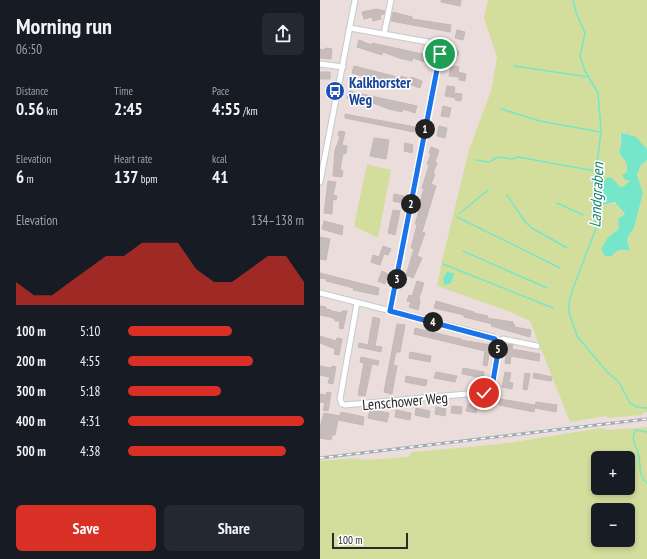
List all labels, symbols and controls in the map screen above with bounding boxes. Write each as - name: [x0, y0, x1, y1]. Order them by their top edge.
- text: Morning run: [16, 12, 112, 40]
- button: share: [262, 13, 304, 55]
- pin: [423, 37, 457, 71]
- text: 06:50: [16, 41, 42, 58]
- icon: arrive: [429, 43, 451, 65]
- place label: Kalkhorster Weg: [348, 73, 411, 109]
- bus stop icon: Kalkhorster Weg: [324, 80, 346, 102]
- text: Distance: [16, 84, 48, 98]
- text: Time: [114, 84, 133, 98]
- text: Pace: [212, 84, 229, 98]
- text: 0.56: [16, 98, 44, 120]
- text: 2:45: [114, 98, 143, 120]
- text: 4:55: [212, 98, 241, 120]
- text: km: [44, 104, 58, 118]
- text: /km: [241, 104, 258, 118]
- pin: 1: [415, 119, 435, 139]
- text: 1: [422, 122, 428, 136]
- text: Elevation: [16, 152, 51, 166]
- text: Heart rate: [114, 152, 152, 166]
- text: kcal: [212, 152, 227, 166]
- water label: Landgraben: [584, 161, 608, 228]
- text: 6: [16, 166, 24, 188]
- text: 137: [114, 166, 138, 188]
- text: 41: [212, 166, 228, 188]
- text: m: [24, 172, 34, 186]
- text: bpm: [138, 172, 157, 186]
- pin: 2: [401, 194, 421, 214]
- text: 2: [408, 197, 414, 211]
- text: Elevation: [16, 212, 58, 229]
- text: 134–138 m: [251, 212, 304, 229]
- pin: 3: [387, 269, 407, 289]
- text: 3: [394, 272, 400, 286]
- pin: 4: [423, 312, 443, 332]
- text: 4: [430, 315, 436, 329]
- text: 100 m: [16, 323, 46, 340]
- text: 5:10: [80, 323, 100, 340]
- pin: 5: [488, 339, 508, 359]
- text: 5: [495, 342, 501, 356]
- text: 200 m: [16, 353, 46, 370]
- text: 4:55: [80, 353, 100, 370]
- pin: [467, 376, 501, 410]
- icon: check: [473, 382, 495, 404]
- text: 300 m: [16, 383, 46, 400]
- text: 5:18: [80, 383, 100, 400]
- street label: Lenschower Weg: [361, 388, 449, 414]
- text: 400 m: [16, 413, 46, 430]
- text: 4:31: [80, 413, 100, 430]
- text: 500 m: [16, 443, 46, 460]
- text: 4:38: [80, 443, 100, 460]
- map controls: [591, 451, 635, 547]
- button: +: [591, 451, 635, 495]
- button: −: [591, 503, 635, 547]
- button: Save: [16, 505, 156, 551]
- button: Share: [164, 505, 304, 551]
- scale bar: [332, 531, 408, 550]
- text: 100 m: [338, 533, 362, 547]

